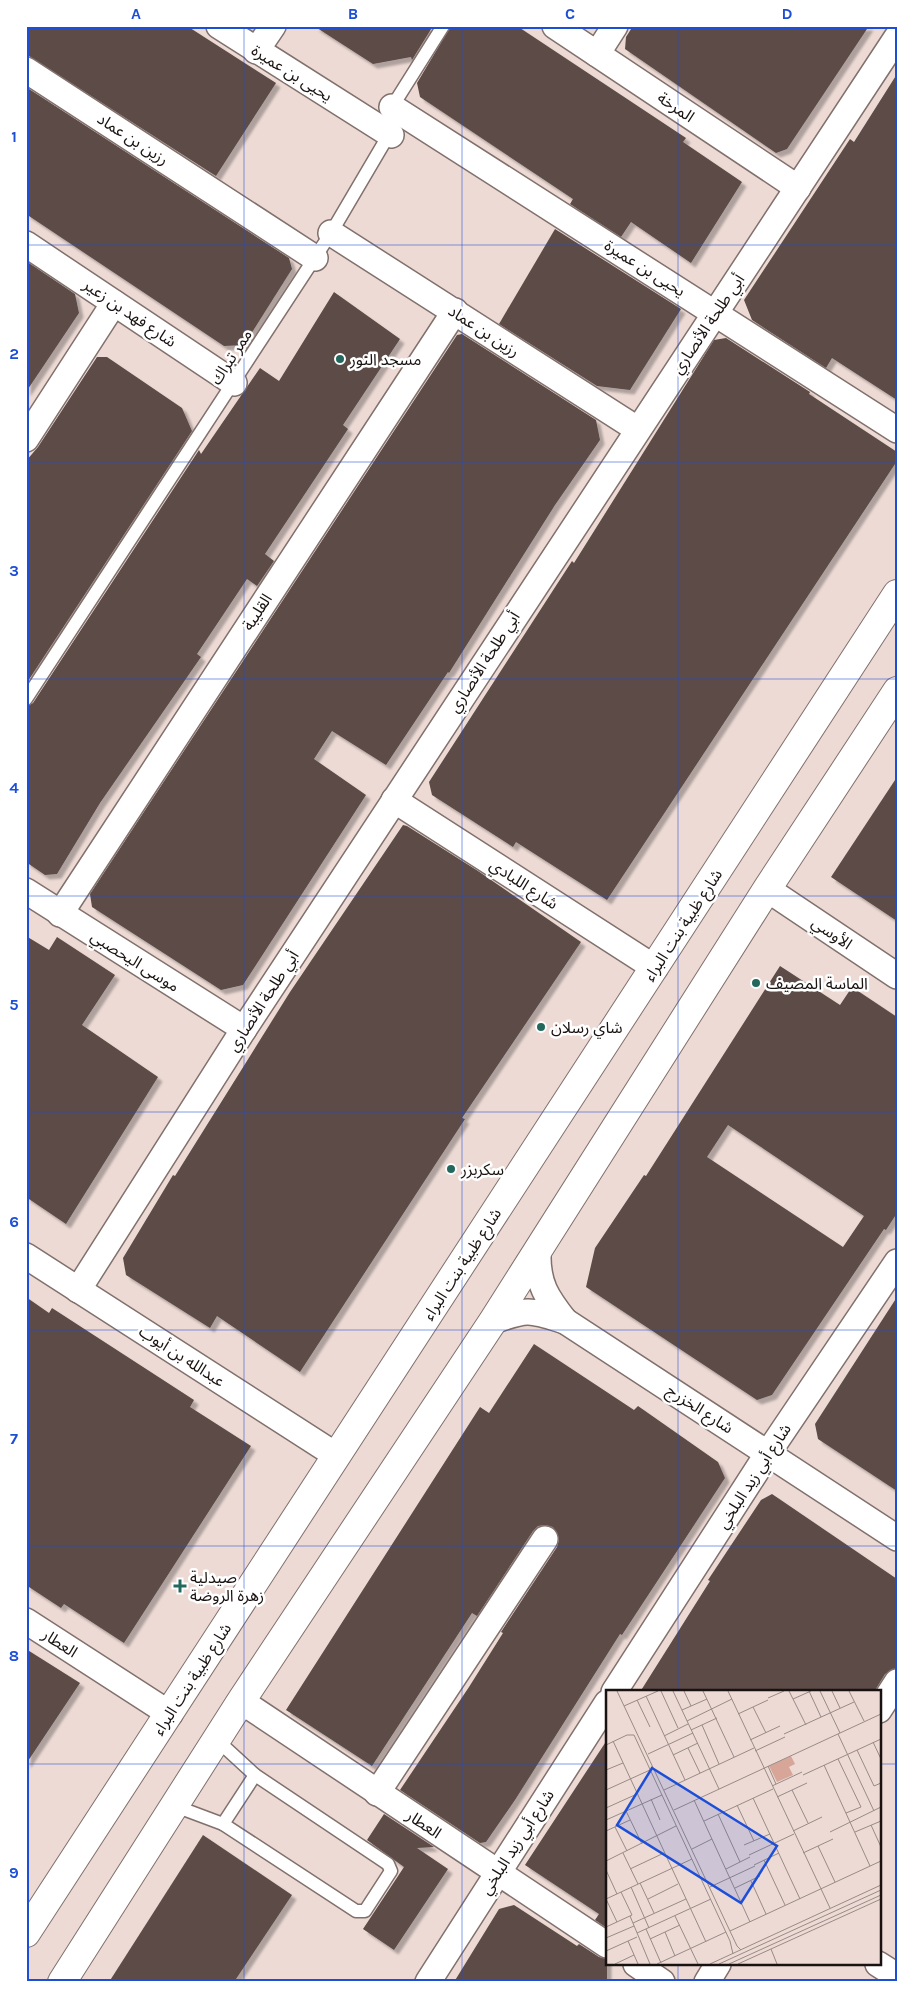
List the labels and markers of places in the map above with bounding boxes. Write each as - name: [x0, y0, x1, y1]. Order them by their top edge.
- place label: مسجد النور: [349, 350, 421, 369]
- marker: مسجد النور: [334, 353, 346, 365]
- place label: الماسة المصيف: [766, 974, 868, 993]
- marker: الماسة المصيف: [750, 977, 762, 989]
- place label: شاي رسلان: [551, 1018, 623, 1039]
- marker: شاي رسلان: [535, 1021, 547, 1033]
- place label: سكربزر: [460, 1160, 504, 1179]
- marker: سكربزر: [445, 1163, 457, 1175]
- place label: صيدلية زهرة الروضة: [190, 1568, 264, 1605]
- marker: صيدلية زهرة الروضة: [174, 1580, 186, 1592]

